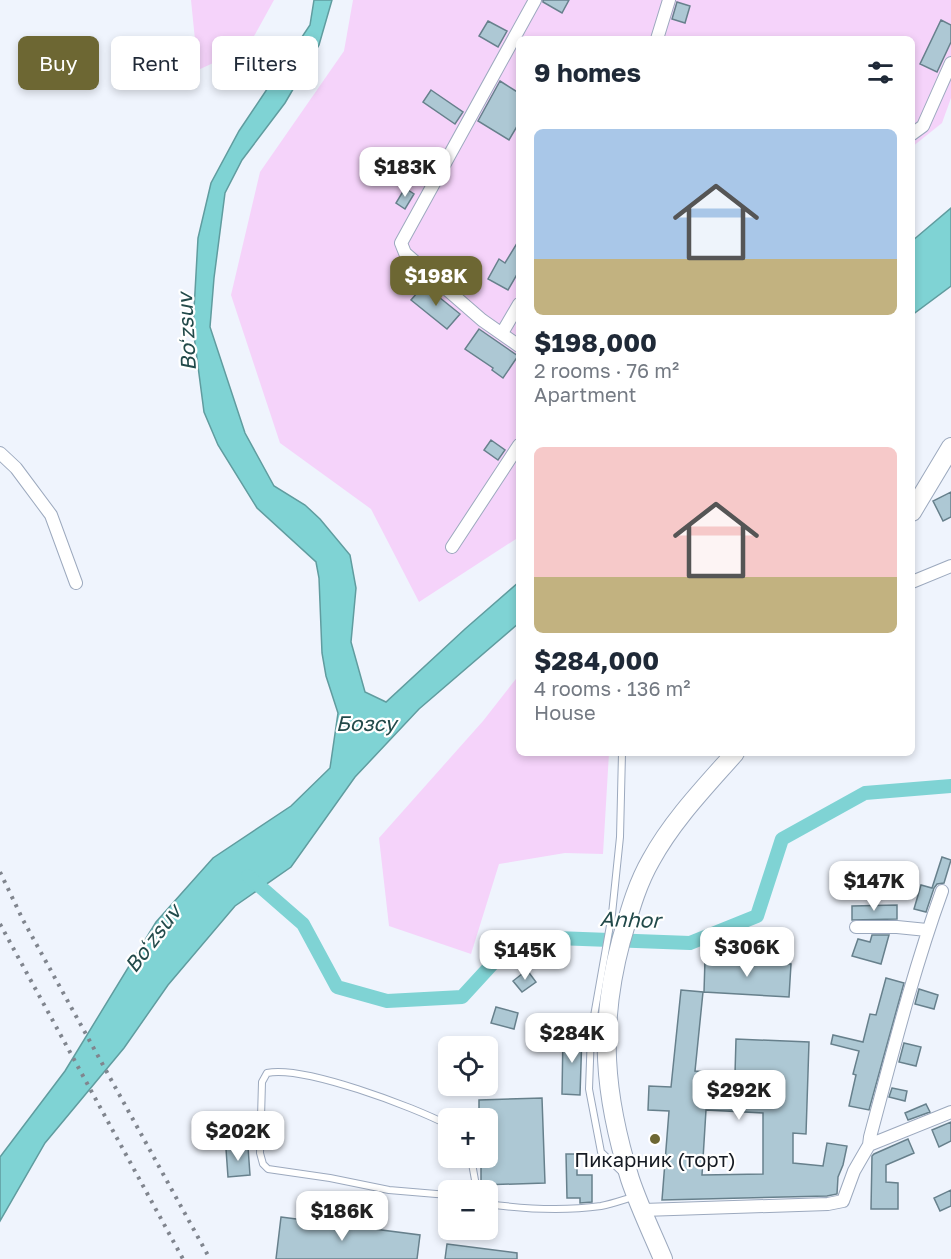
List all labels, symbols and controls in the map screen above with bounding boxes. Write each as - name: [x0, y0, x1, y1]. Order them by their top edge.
- chip: Buy: [18, 36, 99, 90]
- chip: Rent: [111, 36, 200, 90]
- chip: Filters: [212, 36, 318, 90]
- icon: filters: [864, 56, 897, 89]
- text: 9 homes: [534, 57, 641, 88]
- pin: $183K: [363, 147, 447, 198]
- text: $183K: [373, 154, 437, 178]
- icon: home: [662, 168, 770, 276]
- pin: $198K: [394, 256, 478, 307]
- text: $198K: [404, 263, 468, 287]
- water label: Boʻzsuv: [171, 289, 201, 371]
- text: $198,000: [534, 327, 657, 358]
- text: 2 rooms · 76 m²: [534, 358, 679, 382]
- text: Apartment: [534, 382, 637, 406]
- icon: home: [662, 486, 770, 594]
- text: $284,000: [534, 645, 659, 676]
- text: 4 rooms · 136 m²: [534, 676, 691, 700]
- text: House: [534, 700, 596, 724]
- water label: Бозсу: [336, 710, 399, 736]
- pin: $147K: [832, 861, 916, 912]
- text: $147K: [843, 868, 905, 892]
- water label: Boʻzsuv: [118, 897, 188, 977]
- water label: Anhor: [599, 905, 664, 933]
- pin: $306K: [705, 927, 789, 978]
- pin: $145K: [483, 930, 567, 981]
- text: $306K: [714, 934, 780, 958]
- text: $145K: [494, 937, 556, 961]
- pin: $284K: [530, 1013, 614, 1064]
- text: $284K: [539, 1020, 605, 1044]
- map controls: [438, 1036, 498, 1240]
- button: locate: [438, 1036, 498, 1096]
- pin: $292K: [697, 1070, 781, 1121]
- text: $292K: [707, 1077, 772, 1101]
- button: +: [438, 1108, 498, 1168]
- pin: $202K: [196, 1111, 280, 1162]
- text: $202K: [205, 1118, 271, 1142]
- marker: Пикарник (торт): [648, 1132, 662, 1146]
- place label: Пикарник (торт): [574, 1147, 736, 1171]
- button: −: [438, 1180, 498, 1240]
- pin: $186K: [300, 1191, 384, 1242]
- text: $186K: [310, 1198, 374, 1222]

